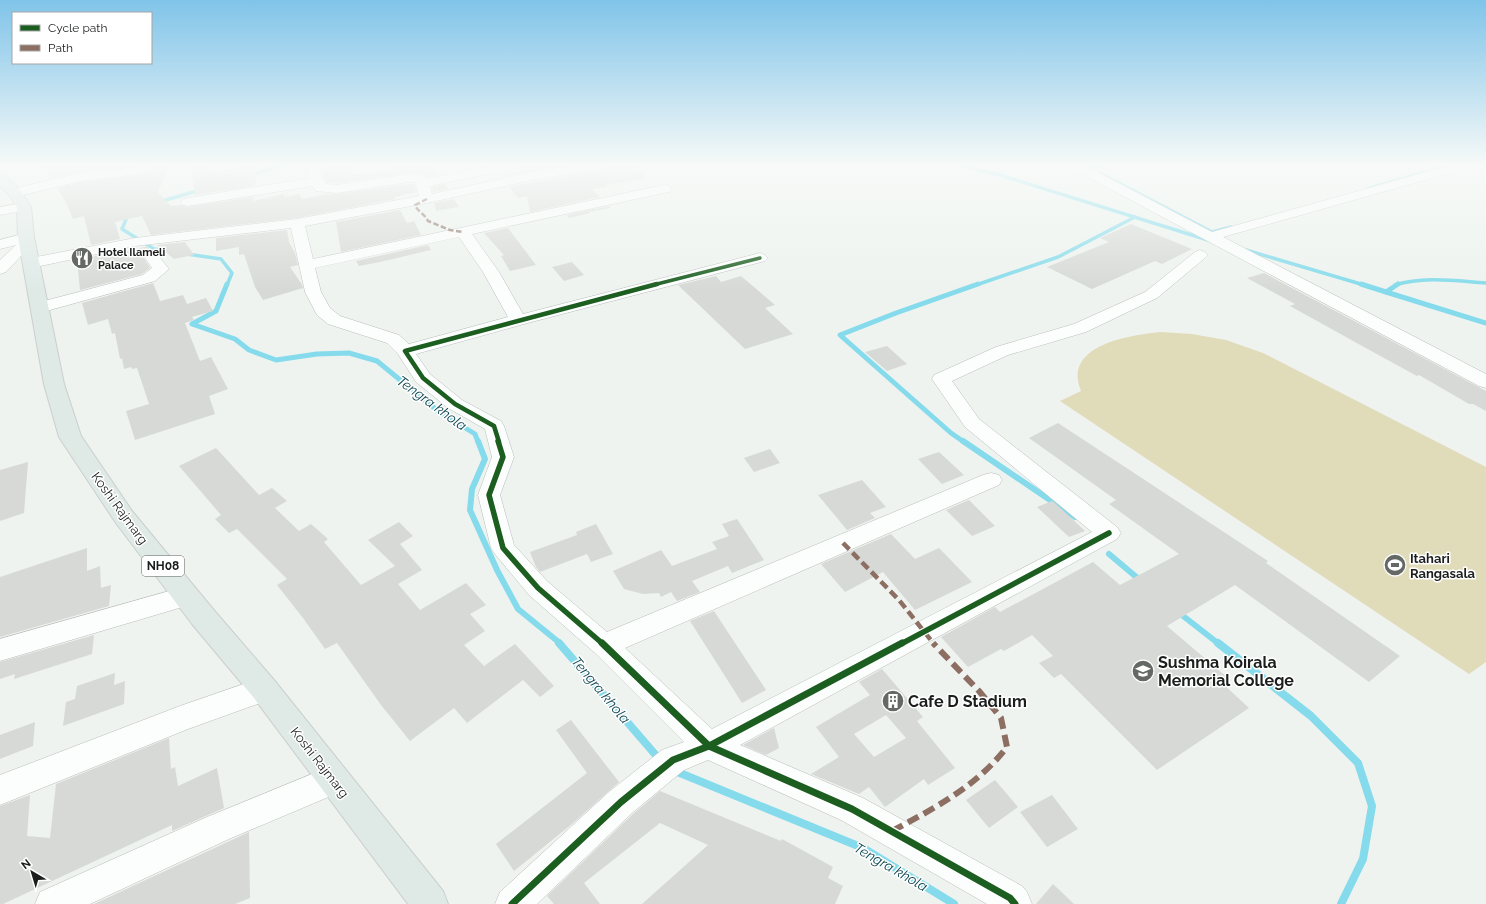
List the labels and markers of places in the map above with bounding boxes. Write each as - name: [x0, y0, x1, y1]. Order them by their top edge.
- restaurant icon: Hotel Ilameli Palace: [69, 245, 95, 271]
- place label: Hotel Ilameli Palace: [98, 246, 166, 272]
- place label: Itahari Rangasala: [1410, 551, 1476, 581]
- sports icon: Itahari Rangasala: [1382, 552, 1408, 578]
- place label: Sushma Koirala Memorial College: [1158, 653, 1294, 690]
- school or university icon: Sushma Koirala Memorial College: [1130, 658, 1156, 684]
- building icon: Cafe D Stadium: [880, 688, 906, 714]
- place label: Cafe D Stadium: [908, 692, 1027, 711]

